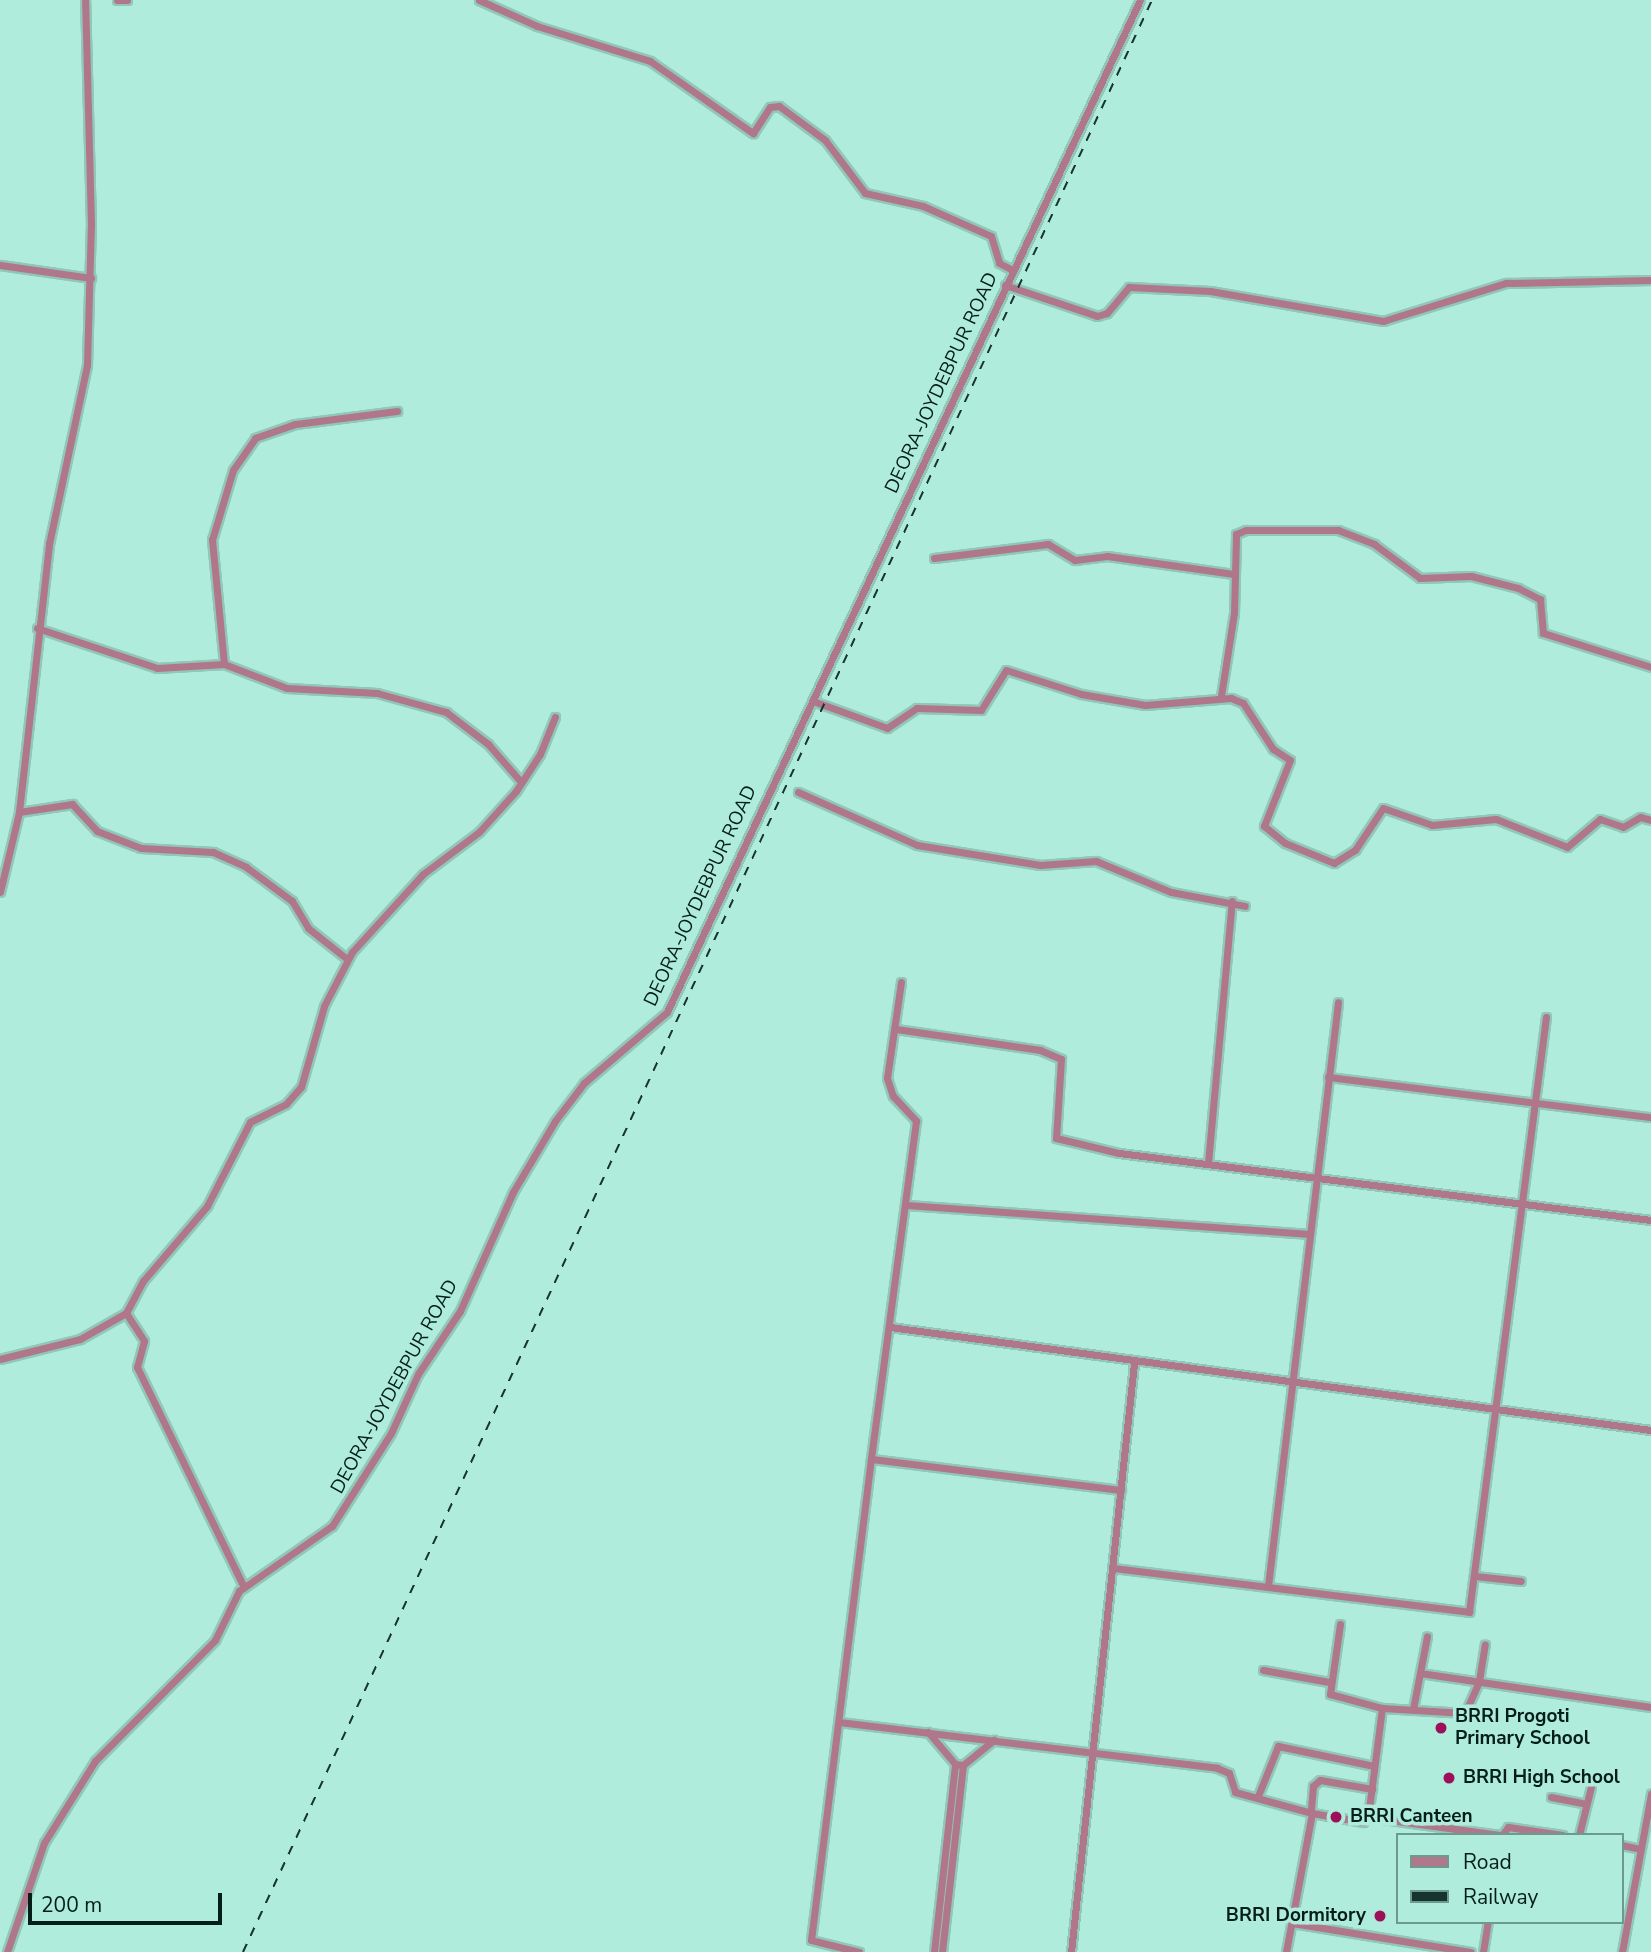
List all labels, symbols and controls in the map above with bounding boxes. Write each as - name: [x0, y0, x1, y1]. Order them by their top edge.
- street label: DEORA-JOYDEBPUR ROAD: [881, 269, 1003, 497]
- street label: DEORA-JOYDEBPUR ROAD: [640, 782, 762, 1010]
- street label: DEORA-JOYDEBPUR ROAD: [327, 1276, 463, 1498]
- place label: BRRI Progoti Primary School: [1455, 1706, 1590, 1750]
- marker: BRRI Progoti Primary School: [1433, 1720, 1449, 1736]
- place label: BRRI High School: [1463, 1767, 1620, 1789]
- marker: BRRI High School: [1441, 1770, 1457, 1786]
- place label: BRRI Canteen: [1350, 1806, 1473, 1828]
- marker: BRRI Canteen: [1328, 1809, 1344, 1825]
- legend: [1396, 1833, 1623, 1924]
- text: Road: [1463, 1848, 1512, 1876]
- scale bar: [32, 1878, 226, 1922]
- text: Railway: [1463, 1883, 1538, 1911]
- text: 200 m: [41, 1891, 102, 1919]
- place label: BRRI Dormitory: [1226, 1905, 1366, 1927]
- marker: BRRI Dormitory: [1372, 1908, 1388, 1924]

